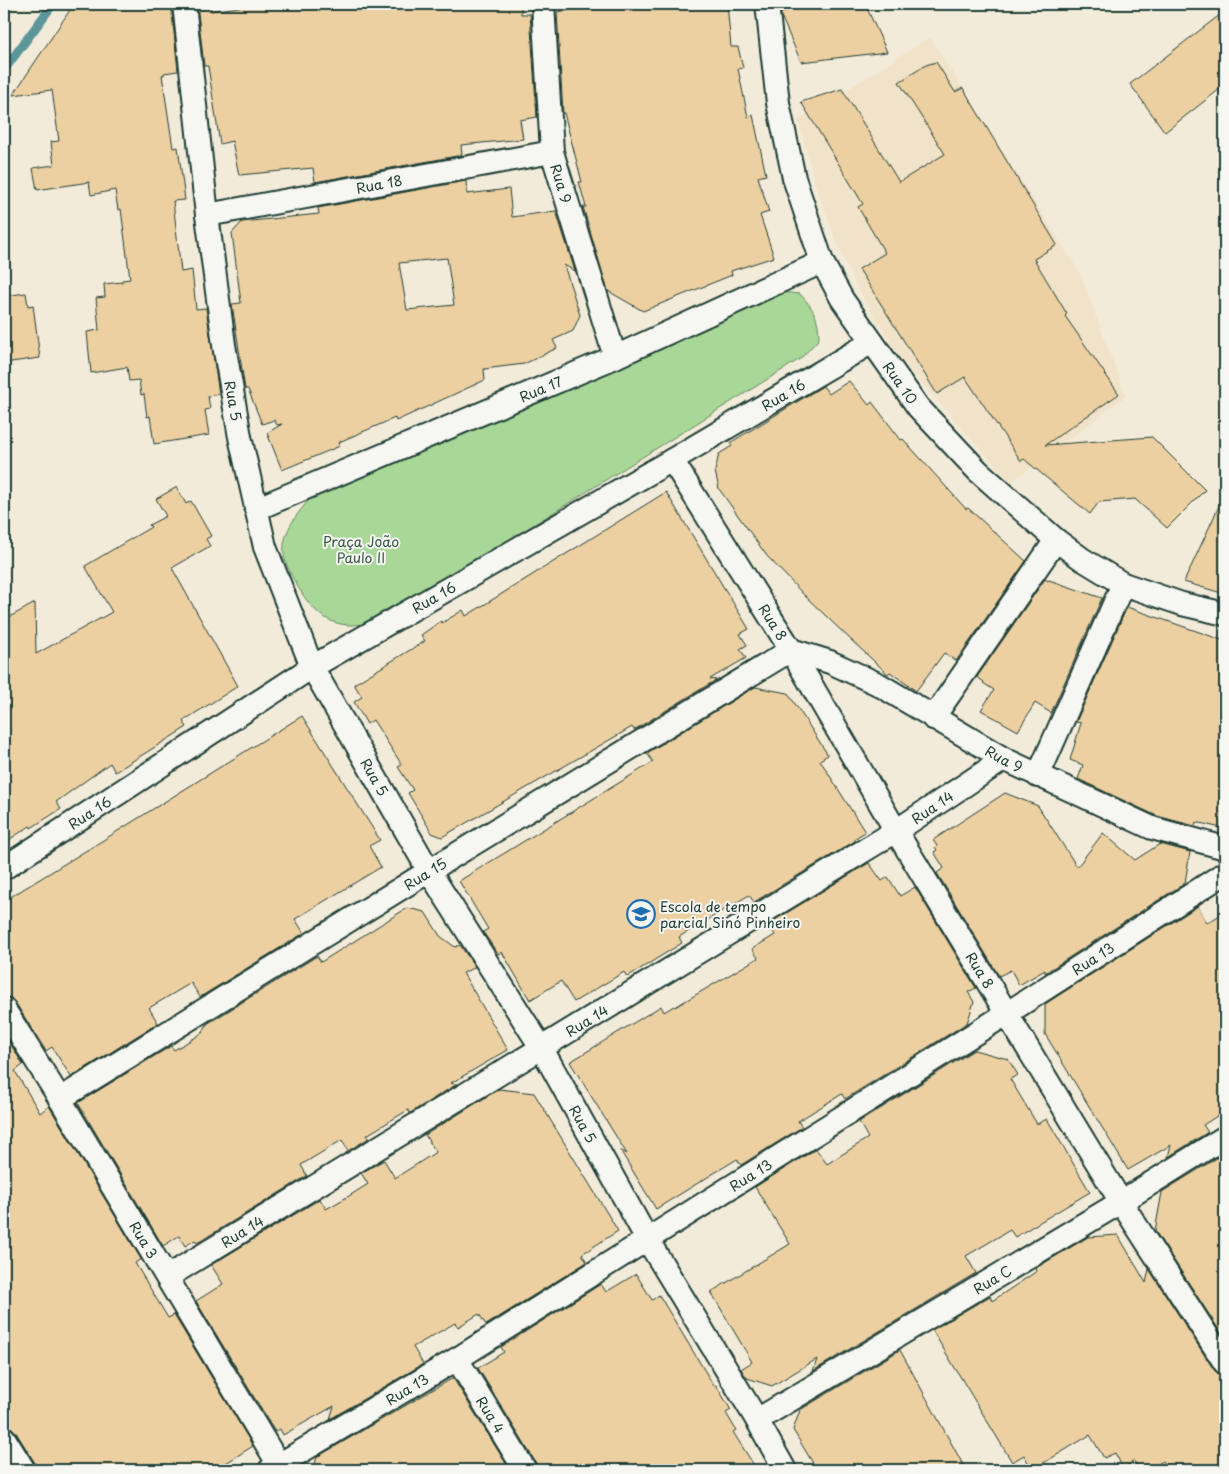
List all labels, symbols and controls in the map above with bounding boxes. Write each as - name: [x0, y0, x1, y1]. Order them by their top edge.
- street label: Rua 9: [546, 161, 577, 205]
- street label: Rua 18: [354, 169, 404, 198]
- street label: Rua 10: [878, 357, 923, 408]
- street label: Rua 17: [516, 370, 566, 407]
- street label: Rua 16: [757, 373, 809, 416]
- street label: Rua 5: [220, 379, 248, 423]
- park label: Praça João Paulo II: [323, 531, 399, 568]
- street label: Rua 16: [408, 576, 460, 618]
- street label: Rua 8: [754, 600, 793, 644]
- street label: Rua 9: [981, 740, 1026, 777]
- street label: Rua 5: [356, 754, 394, 800]
- street label: Rua 14: [907, 785, 957, 829]
- street label: Rua 16: [64, 790, 115, 834]
- street label: Rua 15: [399, 852, 451, 895]
- place label: Escola de tempo parcial Sinó Pinheiro: [660, 896, 800, 933]
- school or university icon: Escola de tempo parcial Sinó Pinheiro: [626, 899, 656, 929]
- street label: Rua 13: [1067, 937, 1118, 980]
- street label: Rua 8: [961, 948, 1000, 992]
- street label: Rua 14: [561, 999, 612, 1041]
- street label: Rua 5: [564, 1101, 602, 1147]
- street label: Rua 13: [725, 1153, 776, 1196]
- street label: Rua 14: [217, 1210, 268, 1252]
- street label: Rua 3: [125, 1217, 164, 1262]
- street label: Rua C: [969, 1260, 1015, 1299]
- street label: Rua 13: [381, 1368, 432, 1410]
- street label: Rua 4: [472, 1392, 510, 1437]

